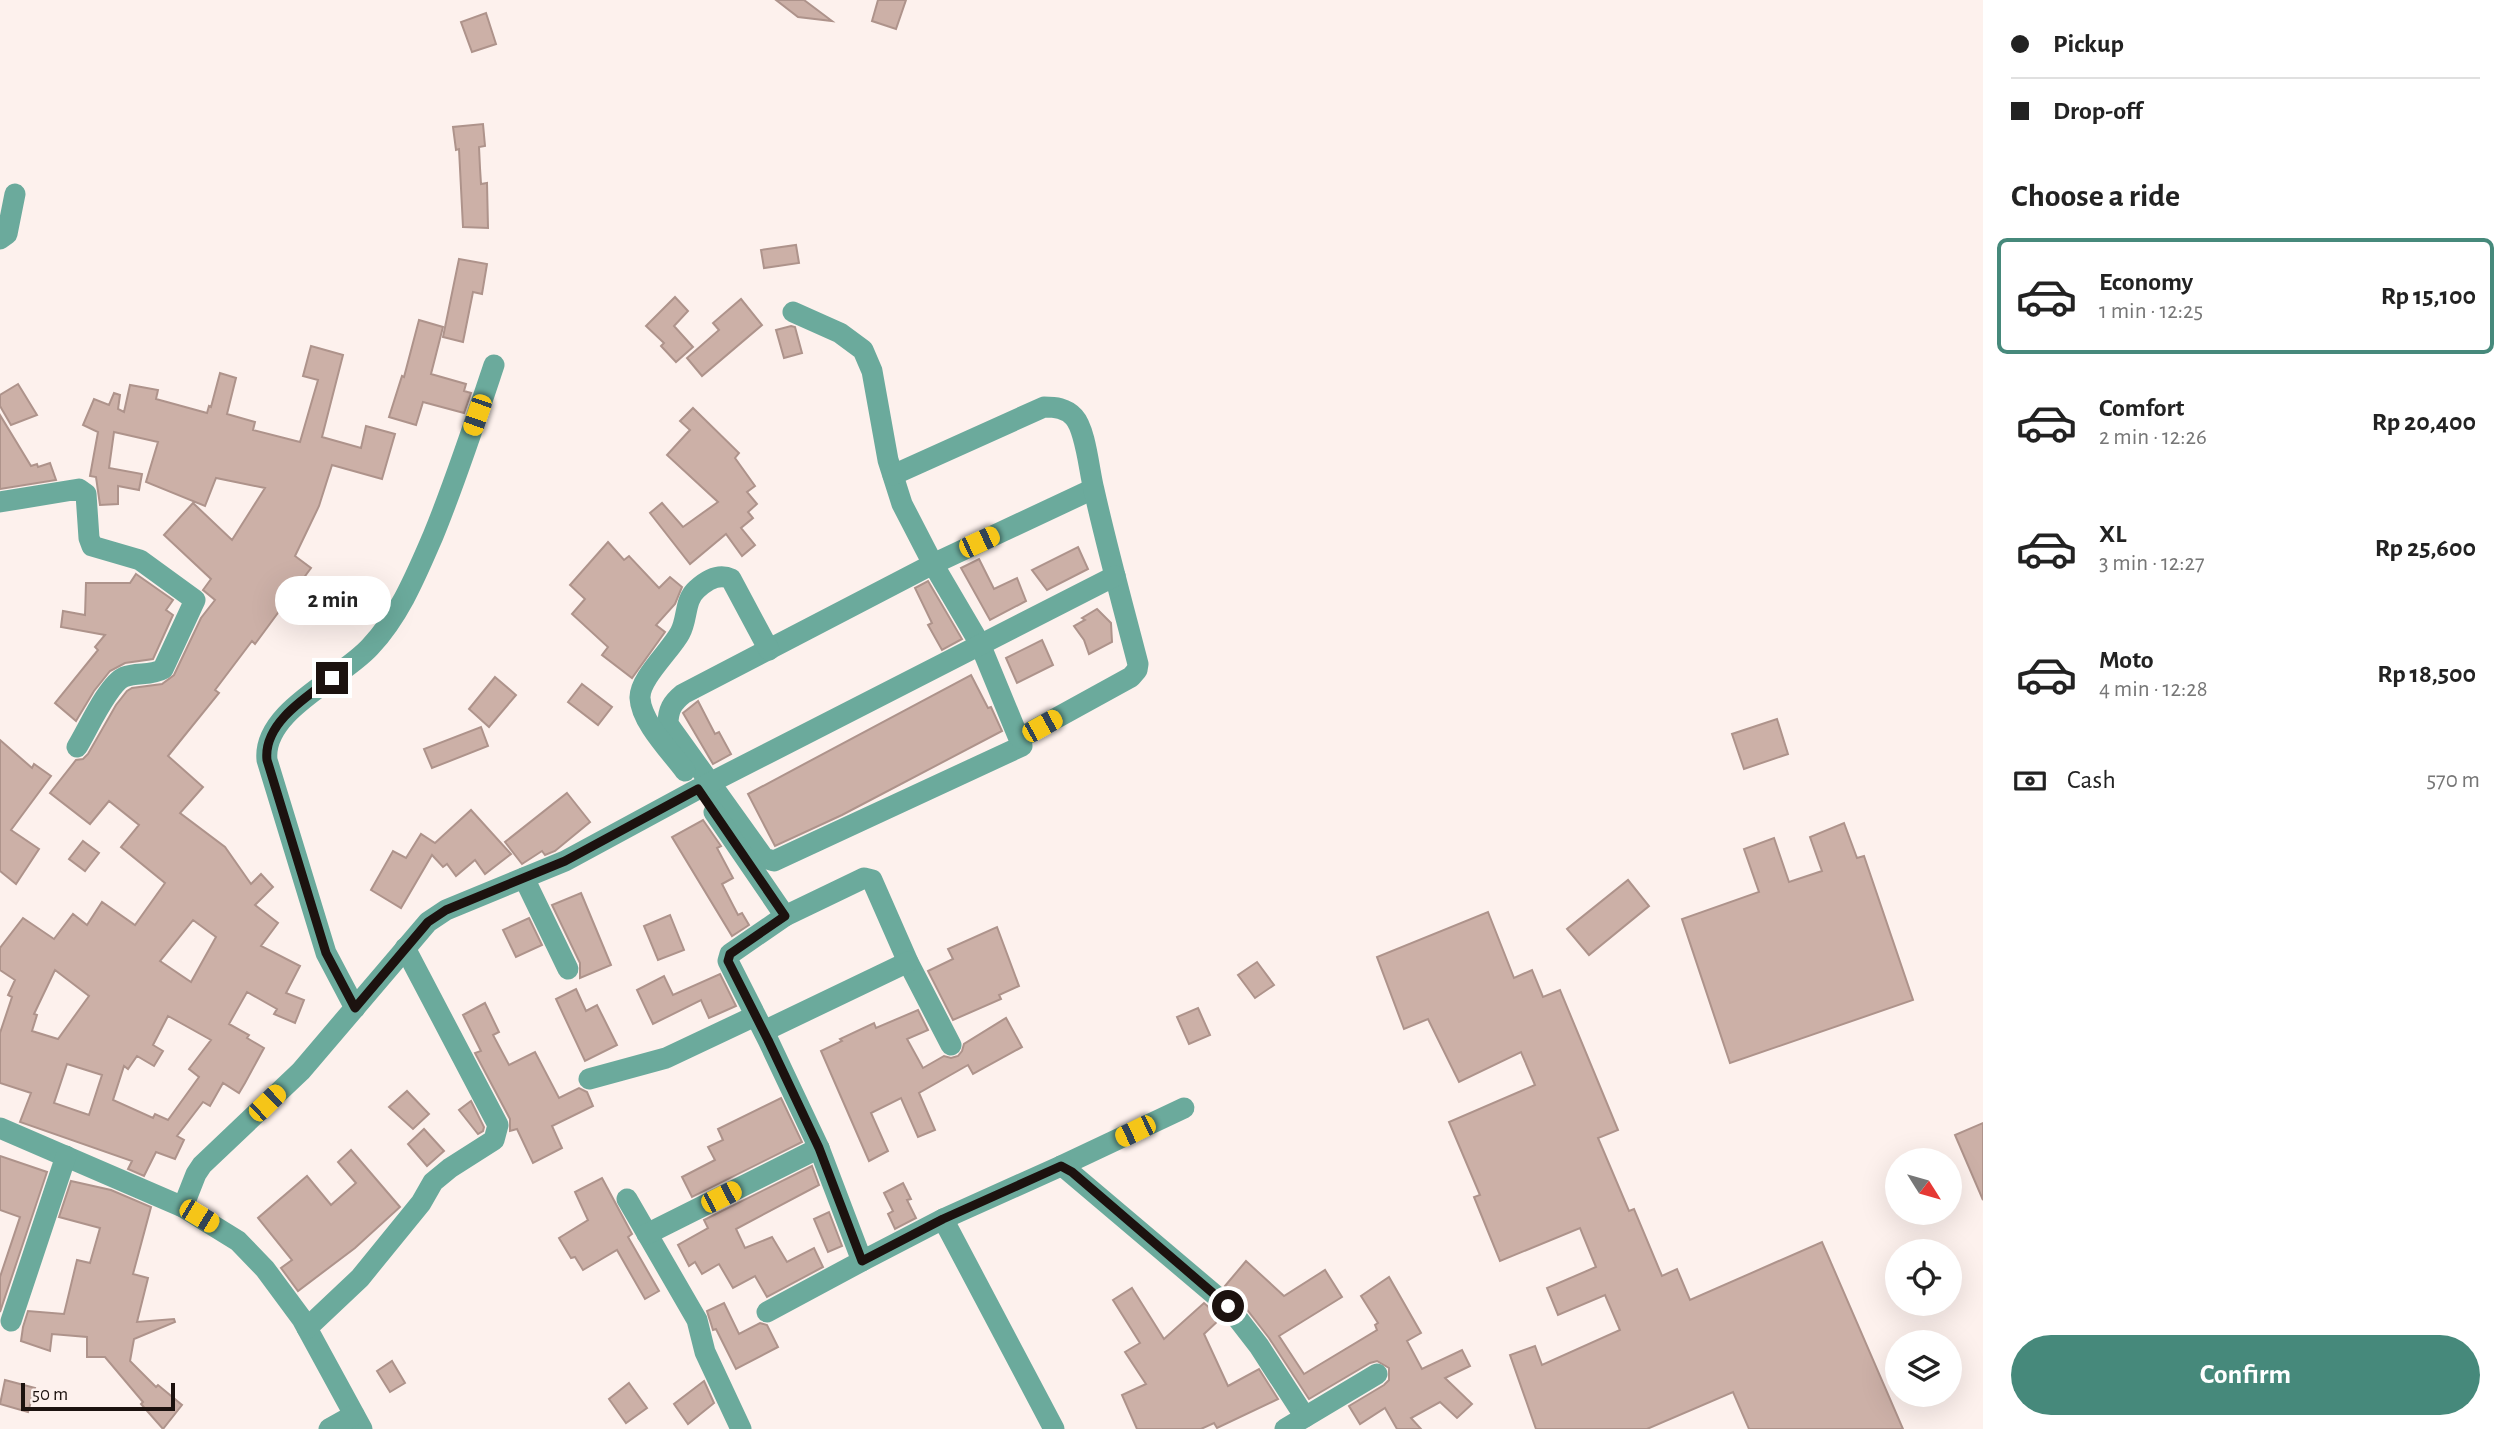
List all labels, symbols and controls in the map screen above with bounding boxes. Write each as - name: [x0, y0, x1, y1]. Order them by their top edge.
- text: Pickup: [2053, 31, 2124, 57]
- text: Drop-off: [2053, 98, 2142, 124]
- text: Choose a ride: [2011, 180, 2180, 212]
- icon: car: [2015, 265, 2078, 328]
- text: Economy: [2099, 269, 2193, 295]
- text: Rp 15,100: [2381, 283, 2476, 309]
- text: 1 min · 12:25: [2099, 300, 2203, 323]
- icon: car: [2015, 391, 2078, 454]
- car: [461, 392, 494, 438]
- text: Comfort: [2099, 395, 2184, 421]
- text: Rp 20,400: [2372, 409, 2476, 435]
- text: 2 min · 12:26: [2099, 426, 2207, 449]
- icon: car: [2015, 517, 2078, 580]
- text: XL: [2099, 521, 2126, 547]
- car: [956, 524, 1003, 560]
- text: Rp 25,600: [2375, 535, 2476, 561]
- text: 3 min · 12:27: [2099, 552, 2205, 575]
- callout: 2 min: [274, 576, 390, 626]
- text: 2 min: [307, 589, 359, 612]
- icon: car: [2015, 643, 2078, 706]
- text: Moto: [2099, 647, 2154, 673]
- text: Rp 18,500: [2377, 661, 2476, 687]
- route end: [316, 662, 348, 694]
- text: 4 min · 12:28: [2099, 678, 2208, 701]
- car: [1019, 707, 1066, 745]
- icon: cash: [2011, 762, 2049, 800]
- text: Cash: [2067, 767, 2116, 793]
- text: 570 m: [2426, 769, 2480, 792]
- car: [245, 1081, 290, 1125]
- car: [1112, 1112, 1159, 1150]
- north arrow: [1885, 1148, 1962, 1225]
- map controls: [1885, 1148, 1962, 1407]
- car: [698, 1178, 745, 1216]
- car: [176, 1196, 223, 1236]
- button: locate: [1885, 1239, 1962, 1316]
- route start: [1212, 1290, 1244, 1322]
- button: layers: [1885, 1330, 1962, 1407]
- button: Confirm: [2011, 1335, 2480, 1415]
- scale bar: [21, 1380, 175, 1412]
- text: 50 m: [32, 1385, 68, 1404]

